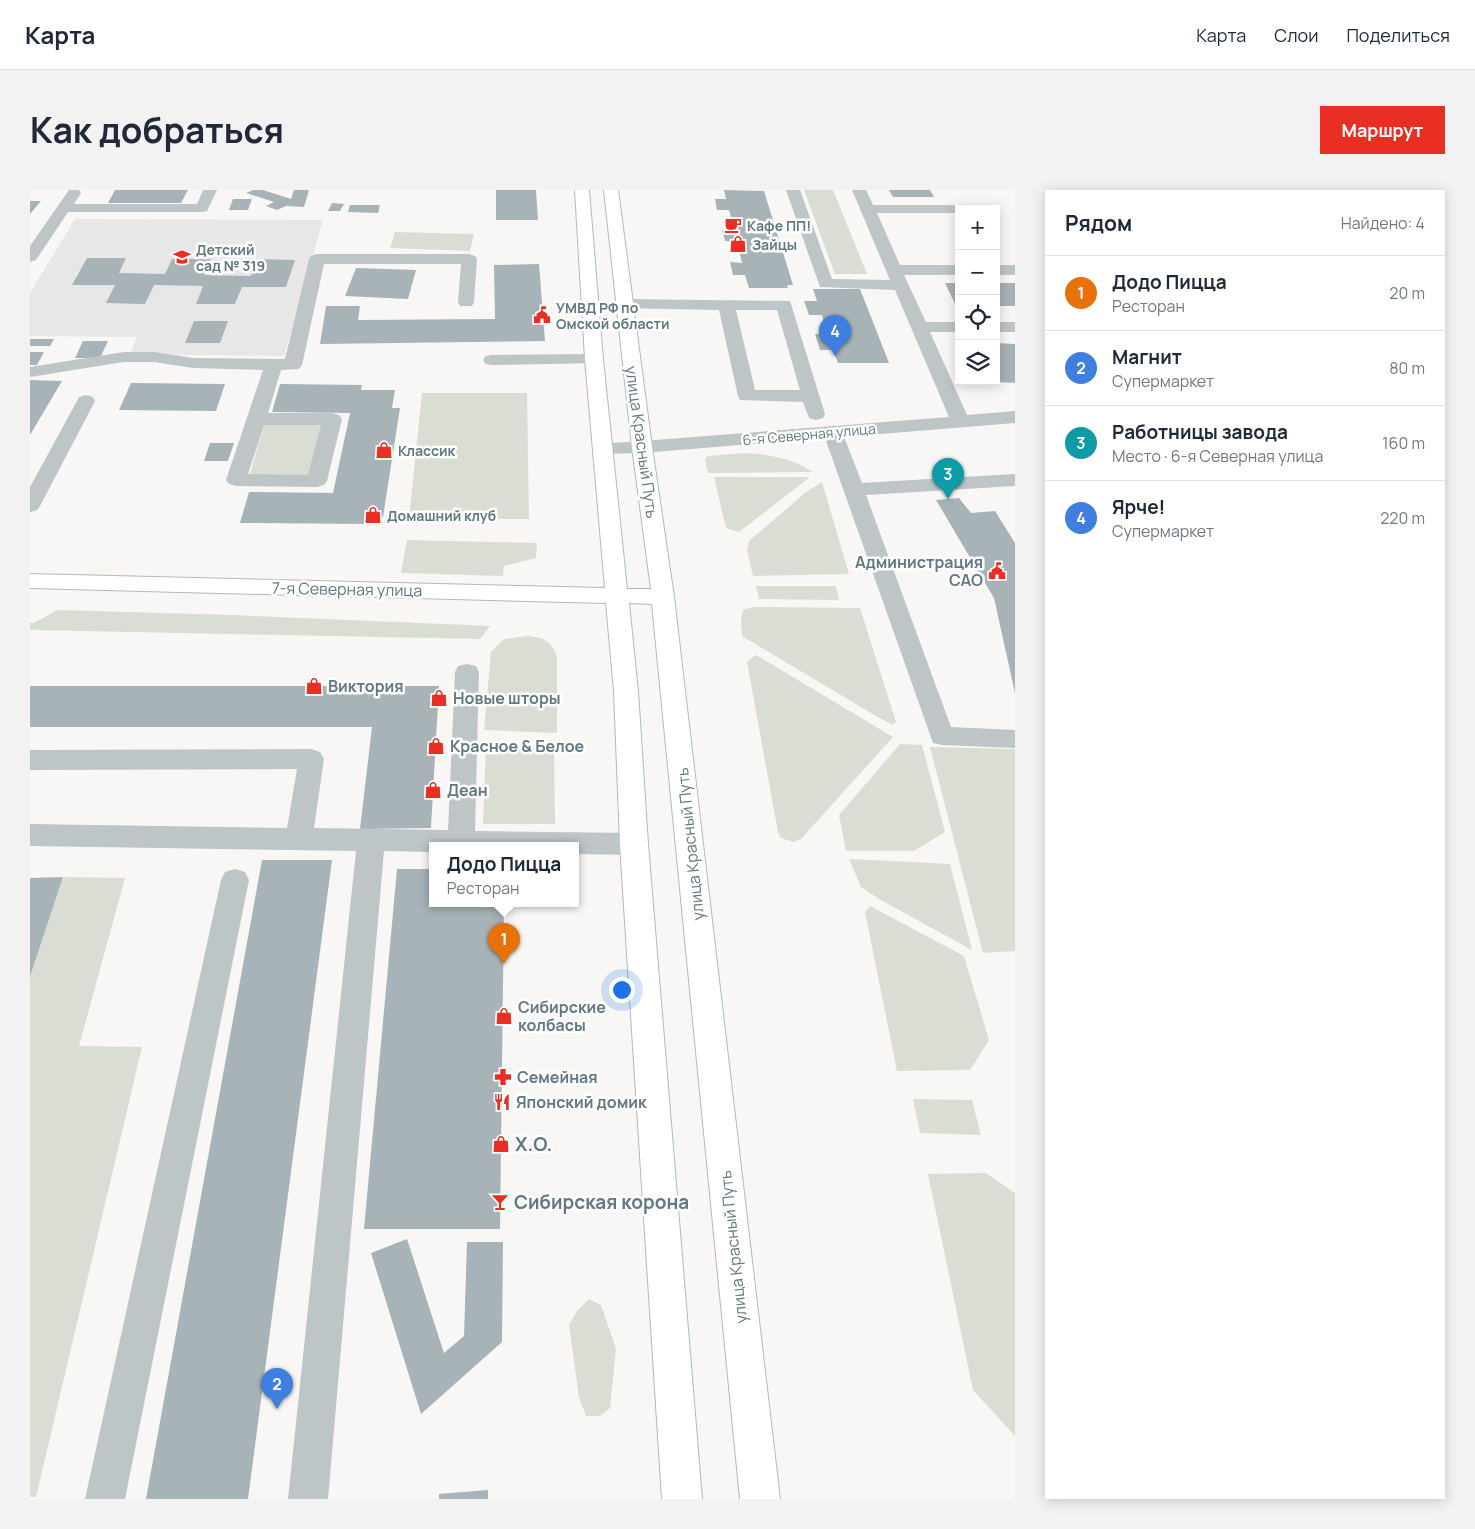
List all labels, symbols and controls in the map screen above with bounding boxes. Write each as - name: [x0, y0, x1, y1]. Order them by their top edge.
- text: Карта: [25, 18, 95, 51]
- text: Карта: [1196, 23, 1246, 47]
- text: Слои: [1274, 23, 1318, 47]
- text: Поделиться: [1346, 23, 1450, 47]
- text: Как добраться: [30, 106, 284, 154]
- button: Маршрут: [1320, 106, 1445, 154]
- map controls: [955, 205, 1000, 385]
- button: +: [955, 205, 1000, 250]
- text: Рядом: [1065, 209, 1132, 237]
- text: Найдено: 4: [1341, 212, 1425, 234]
- cafe icon: Кафе ПП!: [723, 215, 743, 235]
- place label: Кафе ПП!: [747, 216, 811, 235]
- shop icon: Зайцы: [728, 234, 748, 254]
- place label: Зайцы: [752, 235, 797, 254]
- place label: Детский сад № 319: [196, 240, 265, 275]
- school or university icon: Детский сад № 319: [172, 247, 192, 267]
- button: −: [955, 250, 1000, 295]
- text: Додо Пицца: [1112, 269, 1227, 295]
- text: 1: [1077, 282, 1085, 304]
- text: 20 m: [1389, 282, 1425, 304]
- button: locate: [955, 295, 1000, 340]
- text: Ресторан: [1112, 295, 1185, 317]
- place label: УМВД РФ по Омской области: [556, 298, 670, 333]
- public building icon: УМВД РФ по Омской области: [532, 305, 552, 325]
- pin: 4: [819, 315, 851, 356]
- button: layers: [955, 340, 1000, 385]
- text: Магнит: [1112, 344, 1182, 370]
- text: 2: [1076, 357, 1086, 379]
- text: 80 m: [1389, 357, 1425, 379]
- street label: улица Красный Путь: [620, 364, 664, 520]
- text: Супермаркет: [1112, 370, 1214, 392]
- street label: 6-я Северная улица: [742, 419, 876, 449]
- text: Работницы завода: [1112, 419, 1288, 445]
- text: 3: [1076, 432, 1086, 454]
- text: 160 m: [1382, 432, 1425, 454]
- shop icon: Классик: [374, 440, 394, 460]
- place label: Классик: [398, 441, 455, 460]
- text: Место · 6-я Северная улица: [1112, 445, 1323, 467]
- pin: 3: [932, 458, 964, 499]
- text: Ярче!: [1112, 494, 1165, 520]
- shop icon: Домашний клуб: [363, 505, 383, 525]
- place label: Домашний клуб: [387, 506, 496, 525]
- text: 4: [1076, 507, 1086, 529]
- text: 220 m: [1380, 507, 1425, 529]
- text: Супермаркет: [1112, 520, 1214, 542]
- place label: Администрация САО: [855, 551, 983, 591]
- public building icon: Администрация САО: [987, 561, 1007, 581]
- street label: 7-я Северная улица: [272, 577, 422, 601]
- place label: Виктория: [328, 675, 404, 697]
- shop icon: Виктория: [304, 676, 324, 696]
- place label: Новые шторы: [453, 687, 561, 709]
- shop icon: Новые шторы: [429, 688, 449, 708]
- place label: Красное & Белое: [450, 735, 585, 757]
- shop icon: Красное & Белое: [426, 736, 446, 756]
- street label: улица Красный Путь: [671, 766, 709, 922]
- place label: Деан: [447, 779, 488, 801]
- shop icon: Деан: [423, 780, 443, 800]
- popup: [429, 842, 579, 907]
- text: Додо Пицца: [447, 851, 561, 877]
- text: Ресторан: [447, 877, 520, 899]
- pin: 1: [488, 923, 520, 964]
- your location: [609, 977, 635, 1003]
- place label: Сибирские колбасы: [518, 996, 606, 1036]
- shop icon: Сибирские колбасы: [494, 1006, 514, 1026]
- place label: Семейная: [517, 1066, 598, 1088]
- pharmacy icon: Семейная: [493, 1067, 513, 1087]
- place label: Японский домик: [516, 1091, 647, 1113]
- restaurant icon: Японский домик: [492, 1092, 512, 1112]
- place label: X.O.: [515, 1131, 552, 1157]
- shop icon: X.O.: [491, 1134, 511, 1154]
- street label: улица Красный Путь: [714, 1169, 752, 1325]
- place label: Сибирская корона: [514, 1189, 689, 1215]
- bar icon: Сибирская корона: [490, 1192, 510, 1212]
- pin: 2: [261, 1368, 293, 1409]

